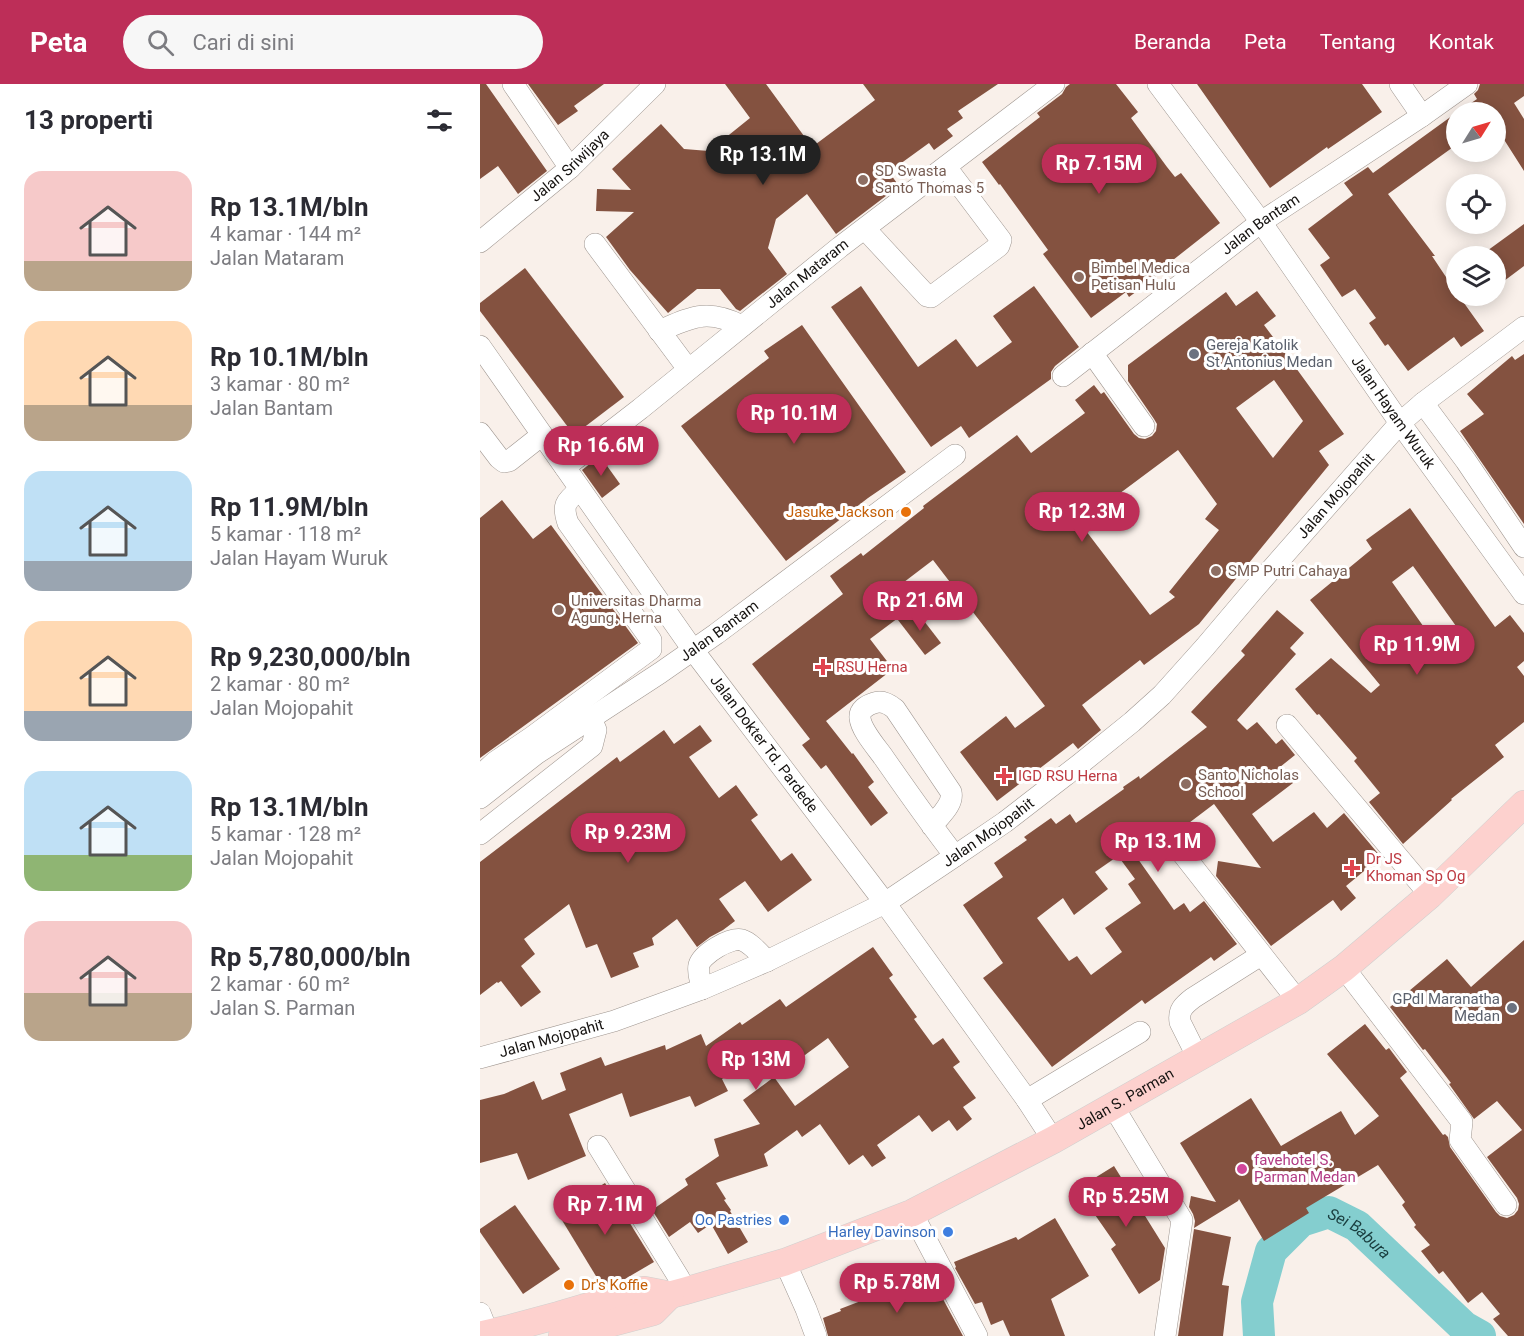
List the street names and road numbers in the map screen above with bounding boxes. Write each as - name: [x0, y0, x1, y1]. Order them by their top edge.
- street label: Jalan Sriwijaya: [527, 126, 613, 206]
- street label: Jalan Bantam: [1218, 190, 1303, 259]
- street label: Jalan Mataram: [762, 235, 852, 312]
- street label: Jalan Hayam Wuruk: [1347, 353, 1439, 472]
- street label: Jalan Mojopahit: [1294, 450, 1378, 542]
- street label: Jalan Bantam: [677, 596, 762, 665]
- street label: Jalan Dokter Td. Pardede: [706, 672, 822, 816]
- street label: Jalan Mojopahit: [939, 794, 1038, 871]
- street label: Jalan Mojopahit: [497, 1015, 606, 1061]
- street label: Jalan S. Parman: [1073, 1064, 1177, 1134]

